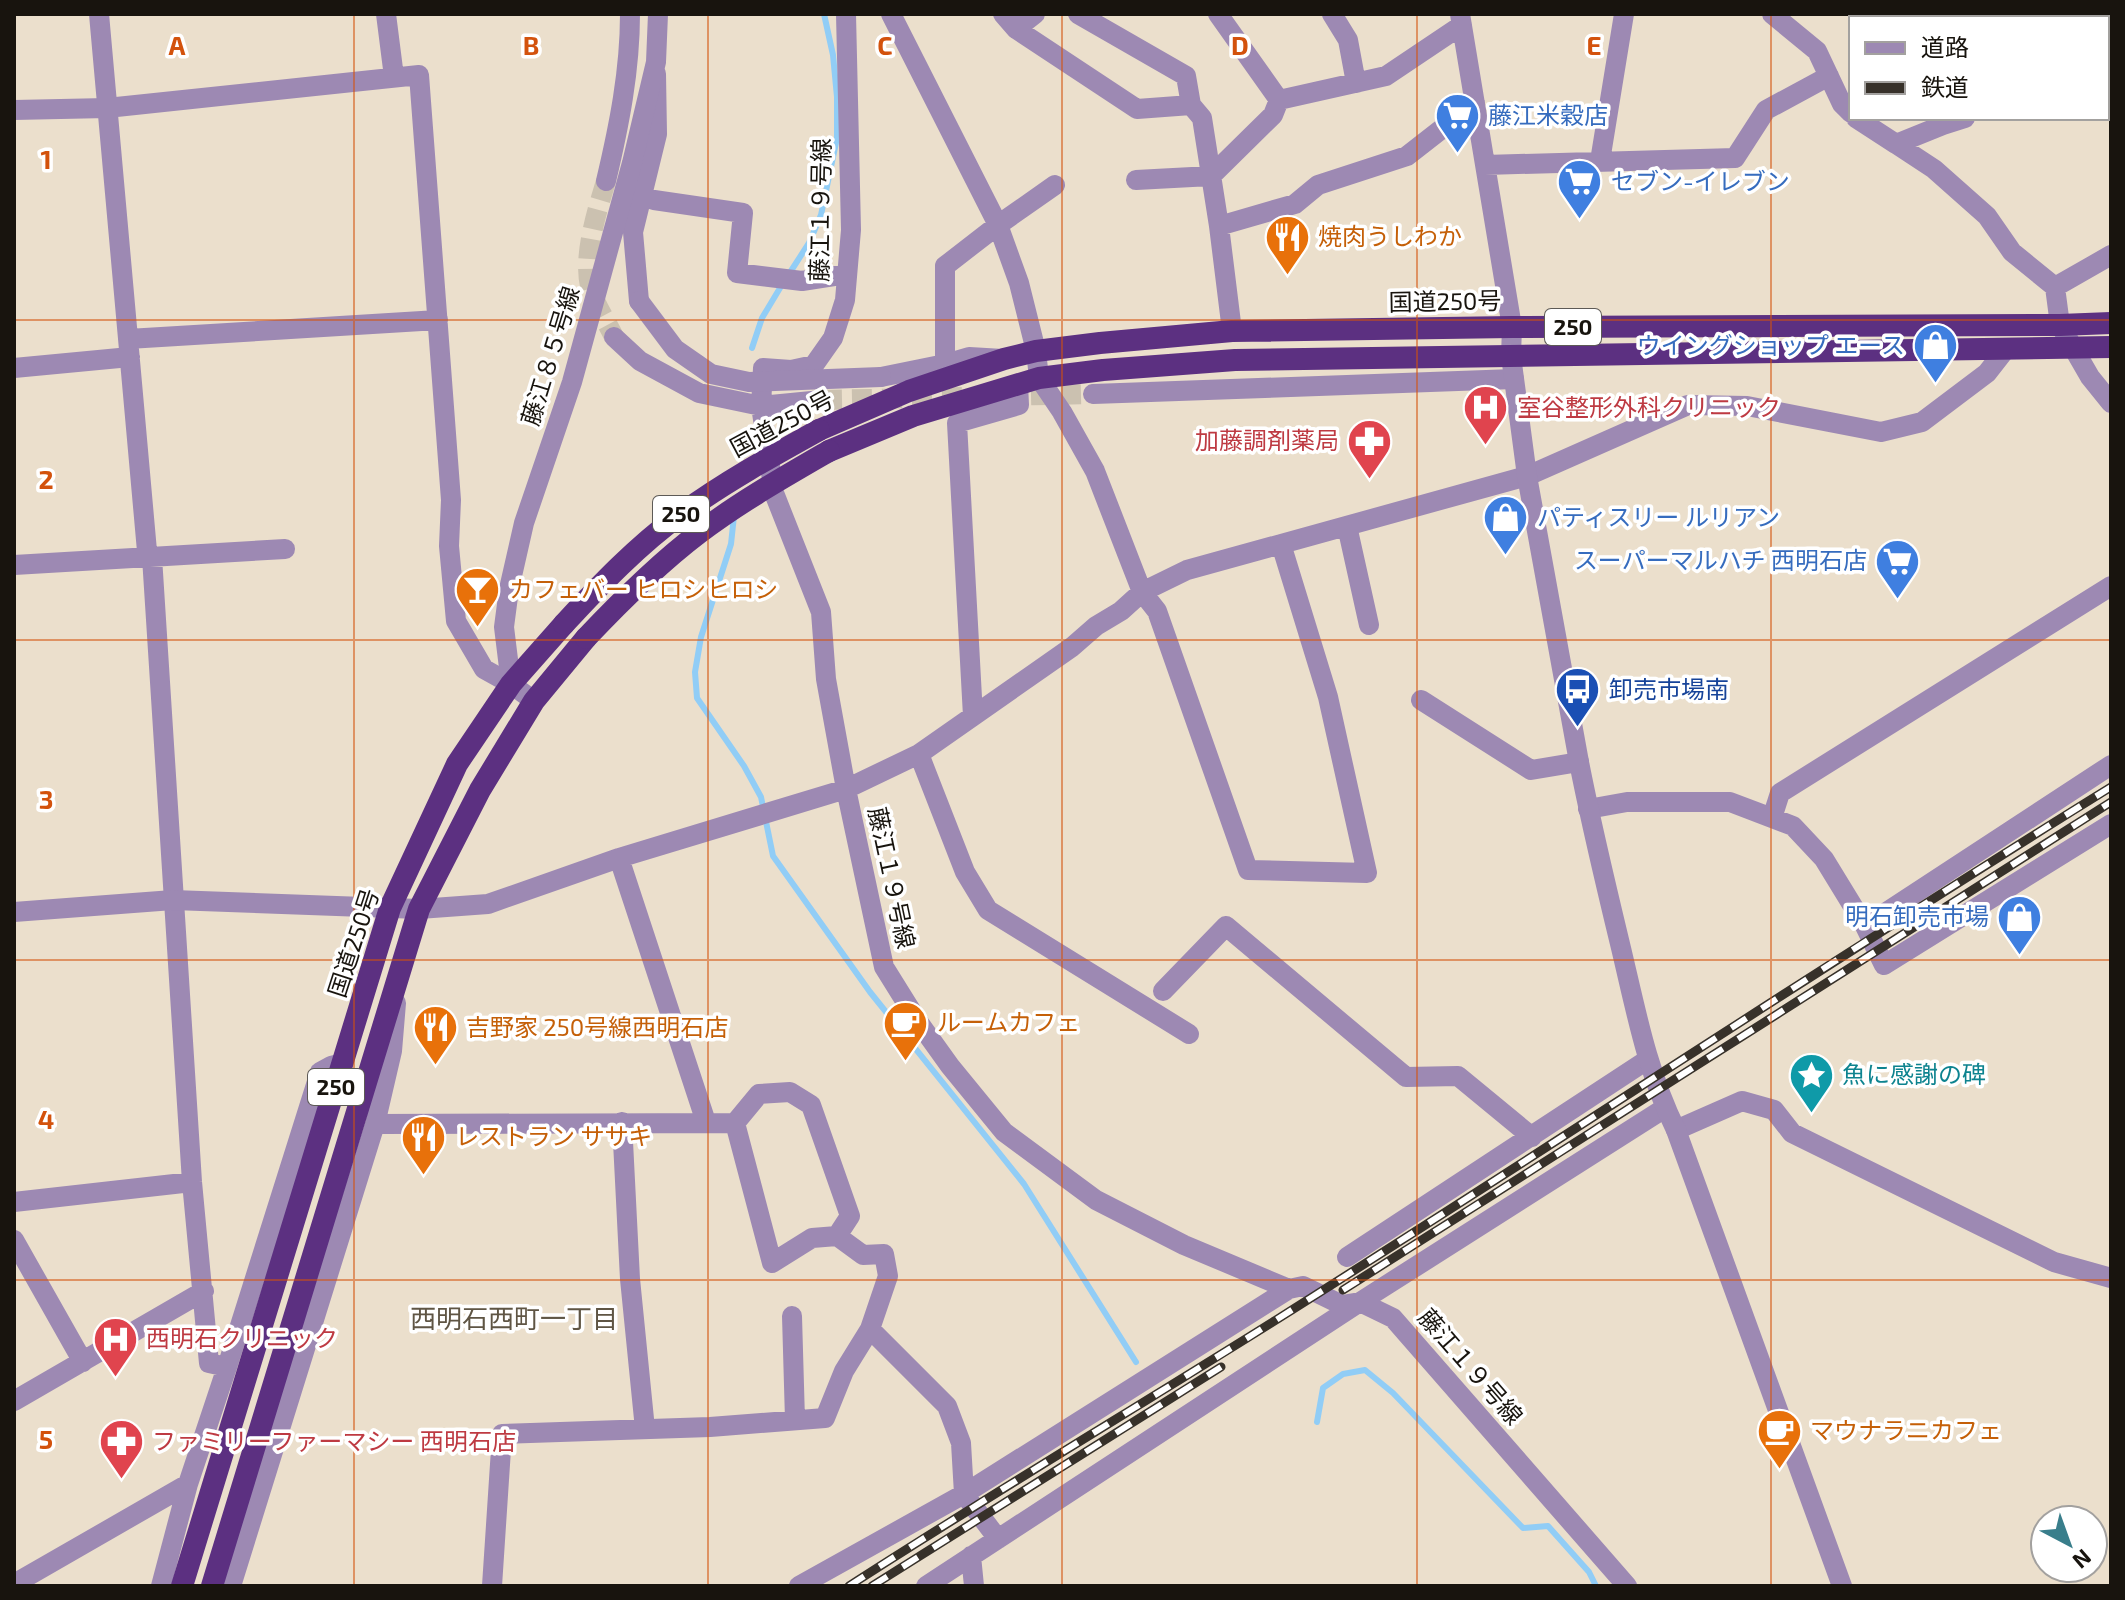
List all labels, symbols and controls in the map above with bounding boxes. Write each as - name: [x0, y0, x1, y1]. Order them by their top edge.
- legend: [1849, 16, 2109, 120]
- text: A: [169, 29, 186, 60]
- text: B: [523, 29, 539, 60]
- text: C: [877, 29, 893, 60]
- text: D: [1231, 29, 1249, 60]
- text: E: [1586, 29, 1602, 60]
- text: 道路: [1921, 32, 1969, 61]
- text: 鉄道: [1921, 72, 1969, 101]
- supermarket icon: 藤江米穀店: [1433, 92, 1481, 155]
- place label: 藤江米穀店: [1488, 100, 1608, 129]
- street label: 藤江１９号線: [804, 138, 835, 282]
- text: 1: [40, 143, 52, 174]
- supermarket icon: セブン-イレブン: [1556, 158, 1604, 221]
- place label: セブン-イレブン: [1611, 166, 1790, 195]
- restaurant icon: 焼肉うしわか: [1263, 213, 1311, 276]
- place label: 焼肉うしわか: [1318, 221, 1462, 250]
- street label: 藤江８５号線: [515, 282, 584, 429]
- street label: 国道250号: [1388, 285, 1502, 316]
- road number: 250: [1545, 309, 1601, 345]
- shop icon: ウイングショップ エース: [1912, 322, 1960, 385]
- place label: ウイングショップ エース: [1637, 330, 1905, 359]
- street label: 国道250号: [725, 383, 838, 462]
- hospital icon: 室谷整形外科クリニック: [1462, 384, 1510, 447]
- place label: 室谷整形外科クリニック: [1517, 392, 1781, 421]
- pharmacy icon: 加藤調剤薬局: [1346, 417, 1394, 480]
- place label: 加藤調剤薬局: [1195, 425, 1339, 454]
- text: 2: [38, 463, 54, 494]
- shop icon: パティスリー ルリアン: [1482, 494, 1530, 557]
- road number: 250: [653, 496, 709, 532]
- place label: パティスリー ルリアン: [1537, 502, 1780, 531]
- supermarket icon: スーパーマルハチ 西明石店: [1874, 537, 1922, 600]
- place label: スーパーマルハチ 西明石店: [1574, 545, 1867, 574]
- bar icon: カフェバー ヒロシヒロシ: [454, 566, 502, 629]
- place label: カフェバー ヒロシヒロシ: [509, 574, 778, 603]
- bus stop icon: 卸売市場南: [1554, 666, 1602, 729]
- place label: 卸売市場南: [1609, 674, 1729, 703]
- text: 3: [39, 783, 53, 814]
- street label: 藤江１９号線: [863, 804, 922, 951]
- street label: 国道250号: [321, 884, 384, 1001]
- shop icon: 明石卸売市場: [1996, 893, 2044, 956]
- place label: 明石卸売市場: [1845, 901, 1989, 930]
- cafe icon: ルームカフェ: [882, 999, 930, 1062]
- restaurant icon: 吉野家 250号線西明石店: [411, 1004, 459, 1067]
- place label: ルームカフェ: [937, 1007, 1080, 1036]
- place label: 吉野家 250号線西明石店: [466, 1012, 728, 1041]
- place icon: 魚に感謝の碑: [1787, 1051, 1835, 1114]
- place label: 魚に感謝の碑: [1842, 1059, 1986, 1088]
- road number: 250: [308, 1069, 364, 1105]
- text: 4: [38, 1103, 54, 1134]
- restaurant icon: レストラン ササキ: [400, 1113, 448, 1176]
- place label: レストラン ササキ: [455, 1121, 652, 1150]
- district label: 西明石西町一丁目: [410, 1302, 618, 1333]
- street label: 藤江１９号線: [1413, 1302, 1529, 1430]
- hospital icon: 西明石クリニック: [91, 1315, 139, 1378]
- place label: 西明石クリニック: [146, 1323, 338, 1352]
- cafe icon: マウナラニカフェ: [1755, 1407, 1803, 1470]
- place label: マウナラニカフェ: [1810, 1415, 2002, 1444]
- pharmacy icon: ファミリーファーマシー 西明石店: [97, 1418, 145, 1481]
- text: 5: [39, 1423, 53, 1454]
- place label: ファミリーファーマシー 西明石店: [152, 1426, 516, 1455]
- north arrow: [2029, 1504, 2109, 1584]
- text: N: [2068, 1545, 2097, 1575]

